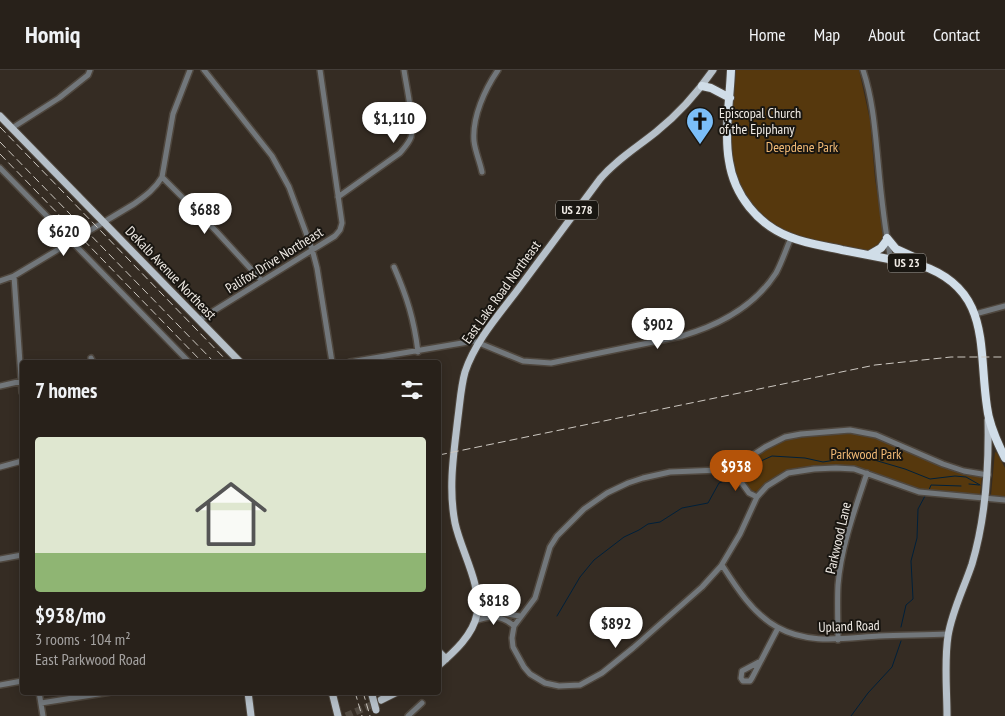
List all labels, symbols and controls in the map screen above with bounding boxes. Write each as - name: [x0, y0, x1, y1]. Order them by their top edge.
- text: Homiq: [25, 19, 80, 50]
- text: Home: [749, 23, 786, 46]
- text: Map: [814, 23, 840, 46]
- text: About: [868, 23, 905, 46]
- text: Contact: [933, 23, 980, 46]
- pin: $1,110: [353, 102, 435, 144]
- place label: Episcopal Church of the Epiphany: [719, 104, 801, 138]
- church icon: Episcopal Church of the Epiphany: [685, 106, 715, 145]
- text: $1,110: [373, 108, 415, 128]
- park label: Deepdene Park: [766, 138, 839, 156]
- pin: $688: [175, 192, 235, 235]
- text: $688: [190, 199, 220, 219]
- road number: US 278: [556, 200, 598, 220]
- pin: $620: [34, 214, 94, 257]
- text: $620: [49, 221, 79, 241]
- street label: DeKalb Avenue Northeast: [122, 222, 220, 324]
- street label: Palifox Drive Northeast: [222, 223, 326, 297]
- street label: East Lake Road Northeast: [458, 237, 545, 347]
- road number: US 23: [888, 254, 926, 272]
- pin: $902: [628, 308, 688, 350]
- text: $902: [643, 314, 673, 334]
- icon: filters: [398, 376, 426, 404]
- text: 7 homes: [35, 377, 97, 404]
- park label: Parkwood Park: [831, 445, 902, 463]
- pin: $938: [706, 450, 766, 492]
- text: $938: [721, 456, 751, 476]
- icon: home: [186, 469, 276, 559]
- street label: Parkwood Lane: [821, 500, 855, 576]
- pin: $818: [464, 584, 524, 626]
- text: $818: [479, 590, 509, 610]
- text: $938/mo: [35, 602, 106, 629]
- pin: $892: [586, 606, 646, 649]
- text: $892: [601, 613, 631, 633]
- street label: Upland Road: [818, 616, 880, 636]
- text: 3 rooms · 104 m²: [35, 629, 131, 649]
- text: East Parkwood Road: [35, 649, 146, 669]

